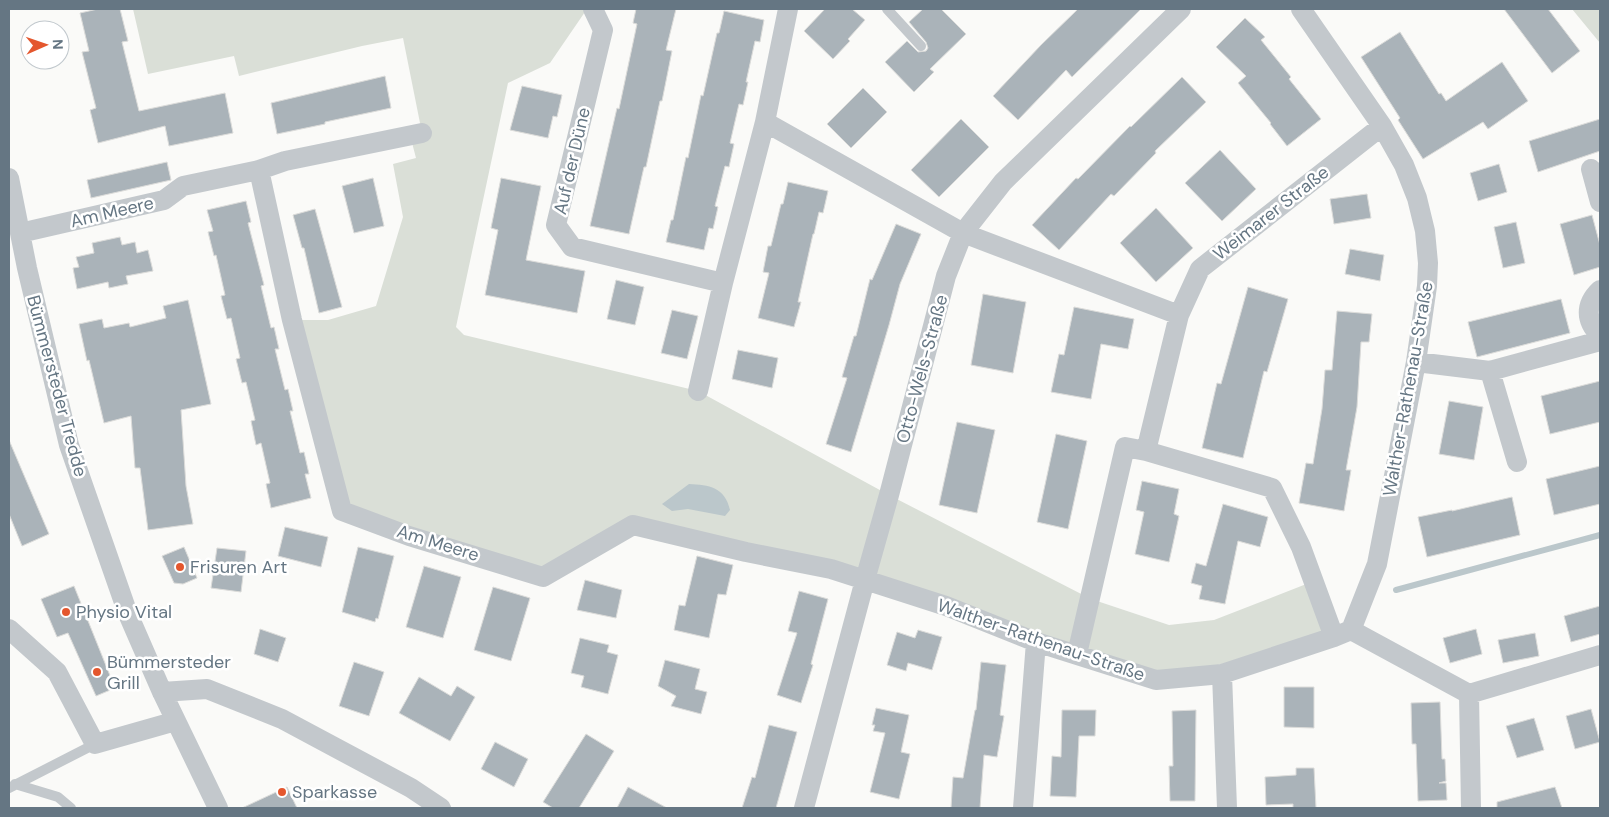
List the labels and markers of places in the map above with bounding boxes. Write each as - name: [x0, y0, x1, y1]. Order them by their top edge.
- place label: Frisuren Art: [190, 555, 287, 579]
- marker: Frisuren Art: [174, 561, 186, 573]
- place label: Physio Vital: [76, 600, 172, 624]
- marker: Physio Vital: [60, 606, 72, 618]
- place label: Bümmersteder Grill: [107, 650, 231, 695]
- marker: Bümmersteder Grill: [91, 666, 103, 678]
- place label: Sparkasse: [292, 780, 377, 804]
- marker: Sparkasse: [276, 786, 288, 798]

